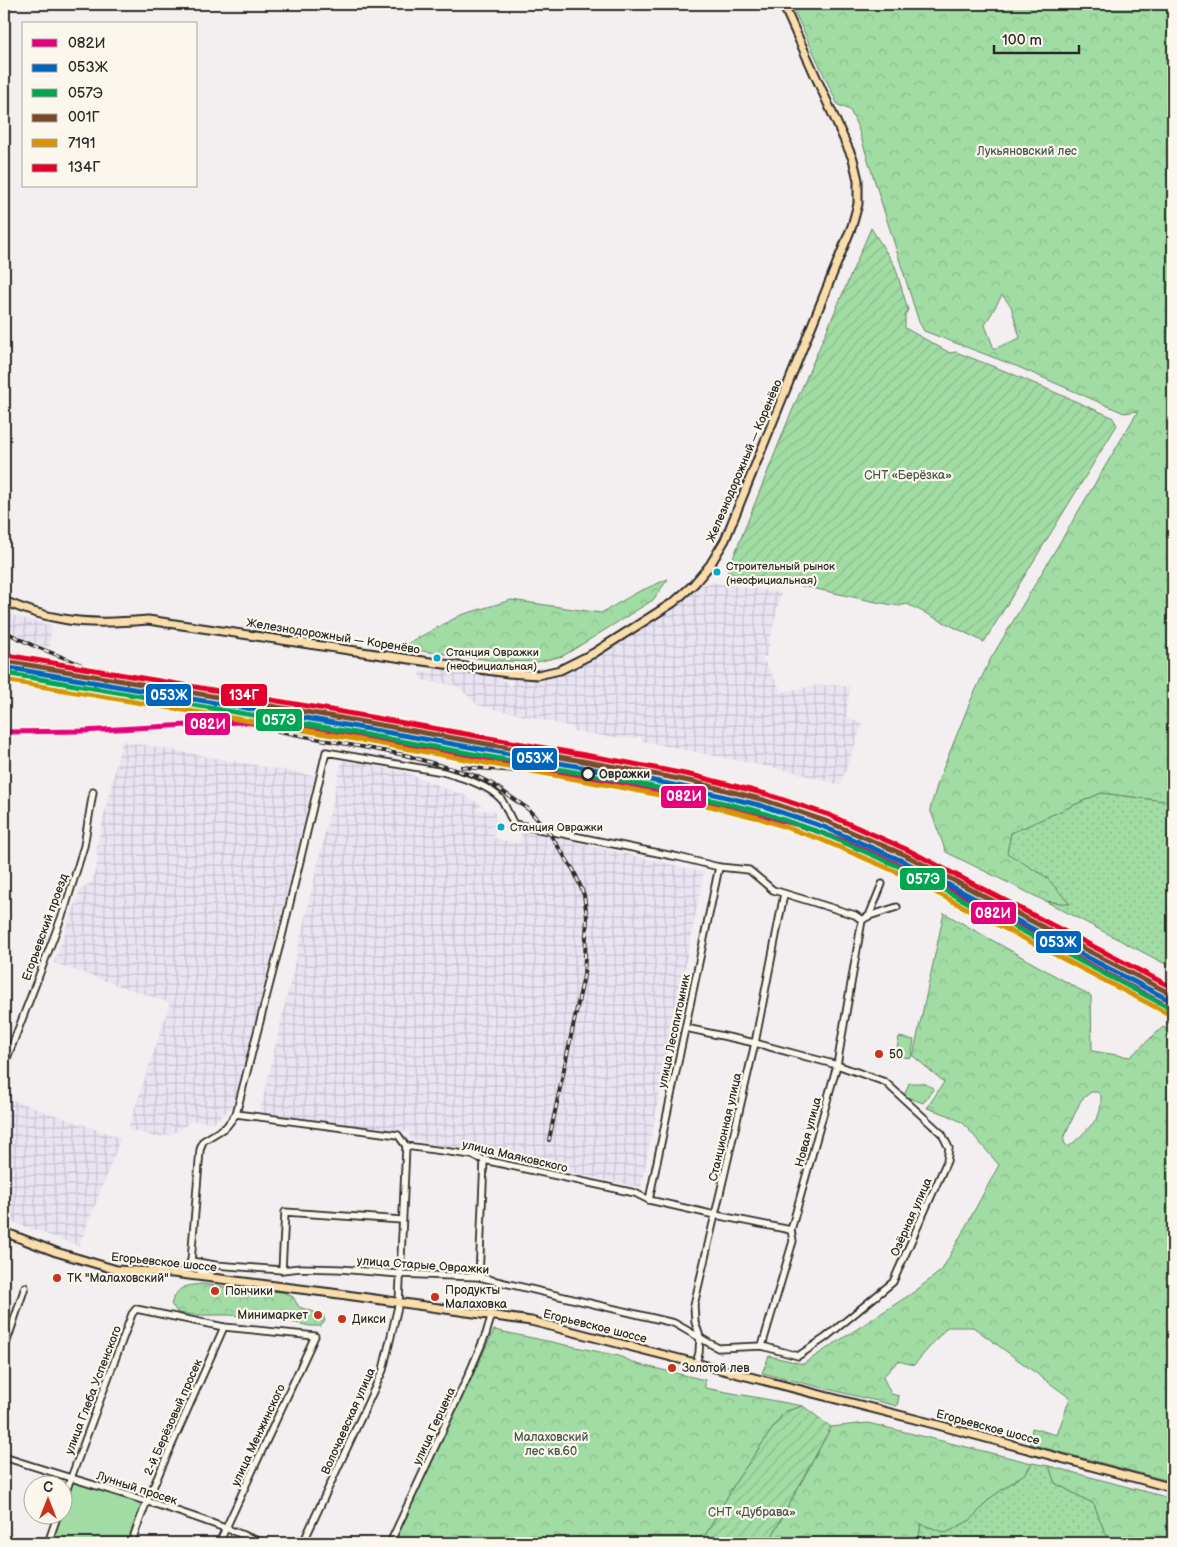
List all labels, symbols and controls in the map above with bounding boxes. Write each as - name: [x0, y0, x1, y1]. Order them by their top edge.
- legend: [22, 22, 198, 188]
- scale bar: [994, 22, 1080, 54]
- text: 100 m: [1002, 31, 1042, 50]
- text: 082И: [68, 34, 106, 53]
- text: 053Ж: [68, 58, 108, 77]
- text: 057Э: [68, 84, 103, 103]
- text: 001Г: [68, 108, 100, 127]
- text: 7191: [68, 134, 96, 153]
- park label: Лукьяновский лес: [976, 144, 1077, 159]
- text: 134Г: [68, 158, 101, 177]
- street label: Железнодорожный — Коренёво: [703, 377, 786, 545]
- park label: СНТ «Берёзка»: [864, 468, 952, 483]
- place label: Строительный рынок (неофициальная): [726, 560, 835, 587]
- marker: Строительный рынок (неофициальная): [712, 567, 722, 577]
- street label: Железнодорожный — Коренёво: [245, 615, 421, 658]
- place label: Станция Овражки (неофициальная): [446, 646, 539, 673]
- marker: Станция Овражки (неофициальная): [432, 653, 442, 663]
- line badge: 053Ж: [145, 683, 192, 707]
- line badge: 134Г: [220, 683, 268, 707]
- text: 053Ж: [150, 687, 188, 704]
- text: 134Г: [229, 687, 259, 704]
- line badge: 057Э: [255, 708, 303, 732]
- line badge: 082И: [184, 712, 231, 736]
- text: 057Э: [262, 712, 296, 729]
- text: 082И: [190, 716, 226, 733]
- line badge: 053Ж: [511, 747, 558, 771]
- text: 053Ж: [516, 750, 554, 767]
- marker: Овражки: [581, 767, 595, 781]
- place label: Овражки: [599, 767, 650, 782]
- line badge: 082И: [660, 785, 707, 809]
- text: 082И: [666, 788, 702, 805]
- place label: Станция Овражки: [510, 821, 603, 834]
- marker: Станция Овражки: [496, 822, 506, 832]
- line badge: 057Э: [899, 867, 946, 891]
- street label: Егорьевский проезд: [19, 871, 72, 983]
- text: 057Э: [906, 871, 940, 888]
- line badge: 082И: [970, 901, 1017, 925]
- text: 082И: [975, 905, 1011, 922]
- line badge: 053Ж: [1035, 930, 1082, 954]
- text: 053Ж: [1039, 934, 1077, 951]
- street label: улица Лесопитомник: [655, 972, 694, 1089]
- place label: 50: [889, 1047, 903, 1062]
- marker: 50: [873, 1048, 885, 1060]
- street label: Станционная улица: [706, 1071, 745, 1183]
- street label: Новая улица: [792, 1096, 825, 1169]
- street label: улица Маяковского: [461, 1137, 569, 1176]
- street label: Озёрная улица: [887, 1175, 936, 1259]
- street label: Егорьевское шоссе: [110, 1249, 218, 1276]
- street label: улица Старые Овражки: [356, 1253, 490, 1278]
- place label: ТК "Малаховский": [67, 1271, 169, 1286]
- marker: ТК "Малаховский": [51, 1272, 63, 1284]
- place label: Продукты Малаховка: [445, 1283, 507, 1312]
- place label: Пончики: [225, 1284, 273, 1299]
- marker: Пончики: [209, 1285, 221, 1297]
- marker: Продукты Малаховка: [429, 1291, 441, 1303]
- street label: Егорьевское шоссе: [541, 1306, 649, 1347]
- place label: Минимаркет: [237, 1308, 308, 1323]
- marker: Минимаркет: [312, 1309, 324, 1321]
- place label: Дикси: [352, 1312, 386, 1327]
- marker: Дикси: [336, 1313, 348, 1325]
- street label: улица Глеба Успенского: [62, 1324, 125, 1457]
- street label: 2-й Берёзовый просек: [141, 1356, 206, 1478]
- place label: Золотой лев: [682, 1361, 750, 1376]
- marker: Золотой лев: [666, 1362, 678, 1374]
- street label: Волочаевская улица: [318, 1365, 379, 1477]
- street label: улица Менжинского: [228, 1382, 289, 1489]
- street label: улица Герцена: [410, 1385, 459, 1468]
- street label: Егорьевское шоссе: [935, 1406, 1041, 1449]
- park label: Малаховский лес кв.60: [514, 1430, 588, 1459]
- street label: Лунный просек: [93, 1468, 180, 1509]
- north arrow: [22, 1474, 72, 1524]
- text: С: [43, 1479, 53, 1496]
- park label: СНТ «Дубрава»: [708, 1505, 796, 1520]

